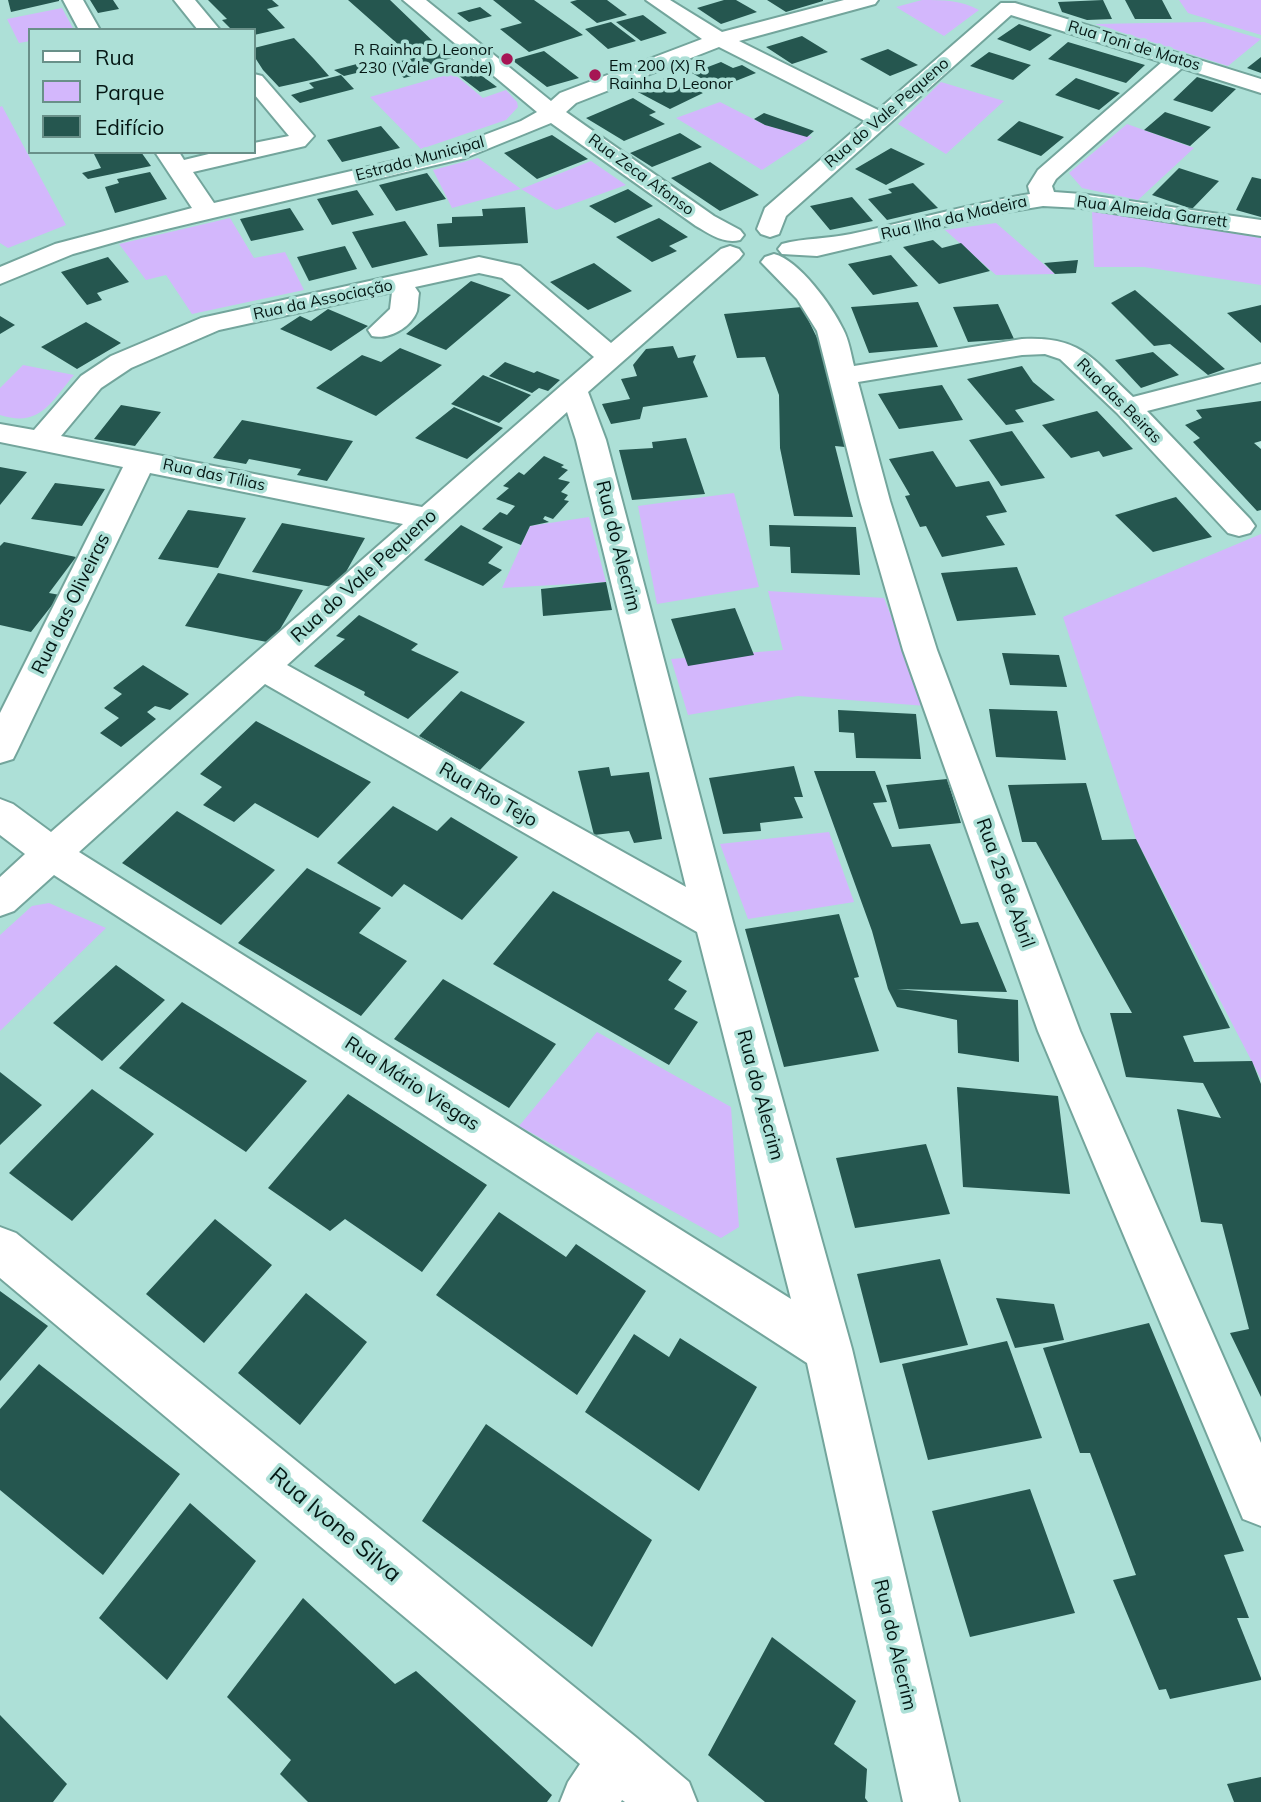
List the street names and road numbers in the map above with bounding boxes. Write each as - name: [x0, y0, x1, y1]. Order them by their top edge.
- street label: Rua Toni de Matos: [1065, 17, 1203, 75]
- street label: Rua do Vale Pequeno: [821, 54, 953, 172]
- street label: Rua Zeca Afonso: [584, 130, 698, 220]
- street label: Estrada Municipal: [354, 133, 486, 185]
- street label: Rua Ilha da Madeira: [879, 192, 1029, 244]
- street label: Rua Almeida Garrett: [1075, 192, 1229, 232]
- street label: Rua da Associação: [252, 276, 394, 324]
- street label: Rua das Beiras: [1073, 355, 1165, 447]
- street label: Rua das Tílias: [161, 455, 267, 495]
- street label: Rua do Alecrim: [591, 478, 645, 614]
- street label: Rua do Vale Pequeno: [287, 505, 441, 647]
- street label: Rua das Oliveiras: [27, 530, 115, 678]
- street label: Rua Rio Tejo: [435, 758, 541, 832]
- street label: Rua 25 de Abril: [971, 815, 1039, 951]
- street label: Rua do Alecrim: [732, 1027, 788, 1163]
- street label: Rua Mário Viegas: [340, 1032, 484, 1136]
- street label: Rua Ivone Silva: [264, 1462, 406, 1588]
- street label: Rua do Alecrim: [869, 1577, 921, 1713]

